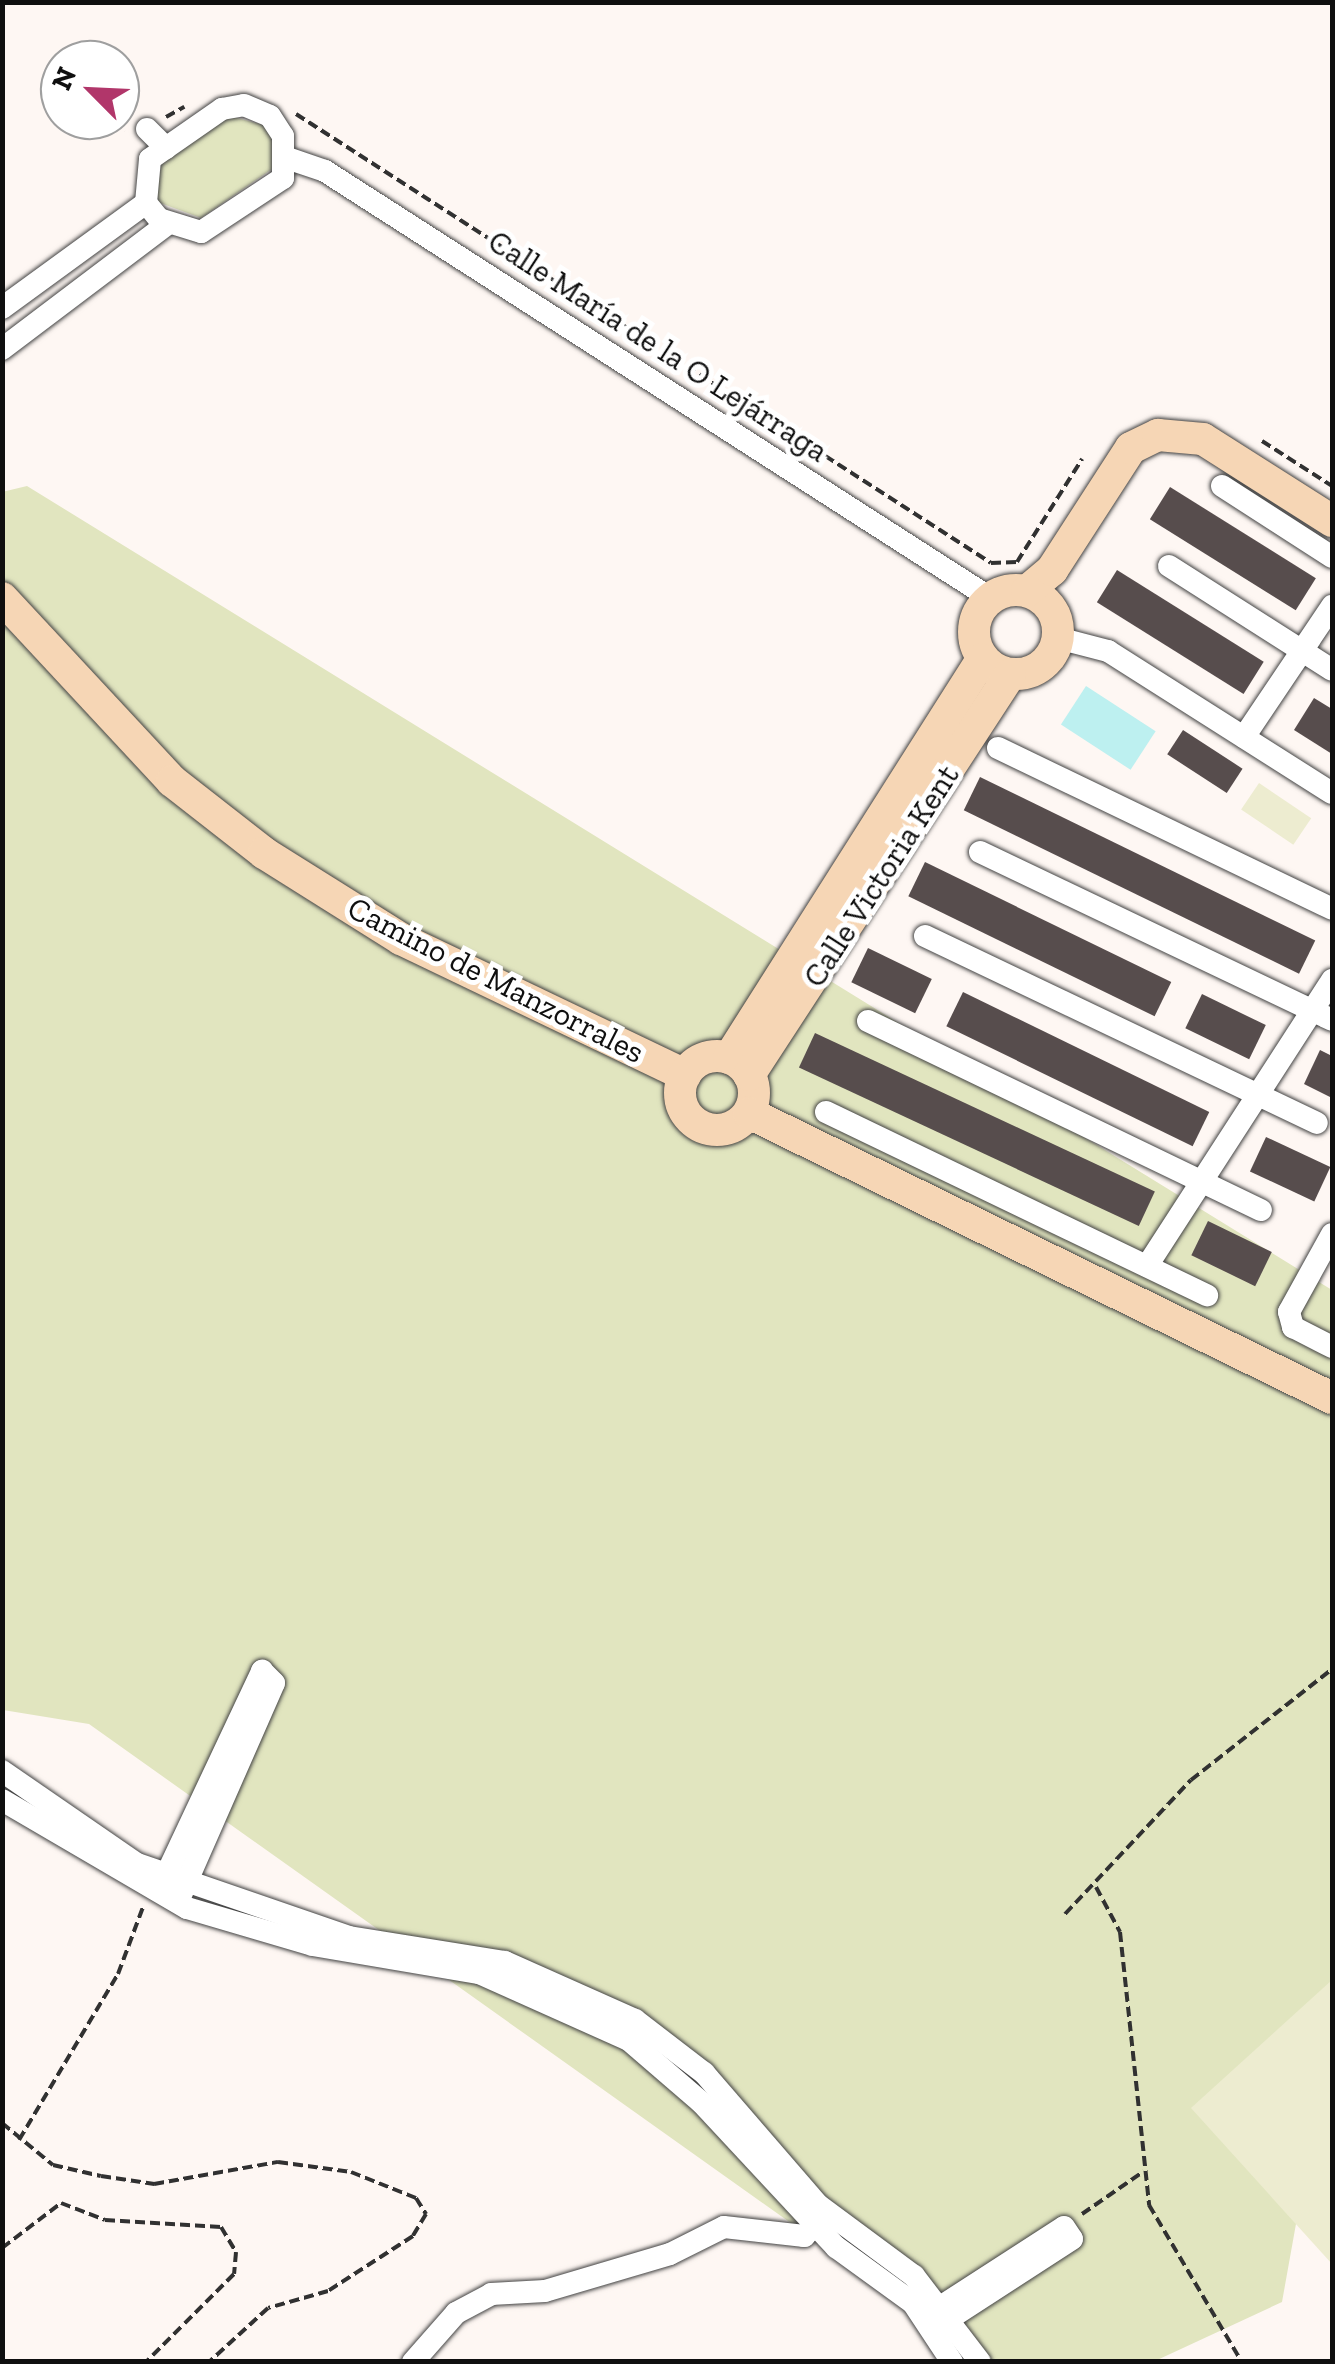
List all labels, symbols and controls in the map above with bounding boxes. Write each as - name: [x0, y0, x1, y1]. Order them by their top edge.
- north arrow: [40, 40, 140, 140]
- text: N: [45, 62, 83, 95]
- street label: Calle María de la O Lejárraga: [481, 222, 835, 470]
- street label: Calle Victoria Kent: [795, 757, 967, 995]
- street label: Camino de Manzorrales: [341, 889, 651, 1071]

